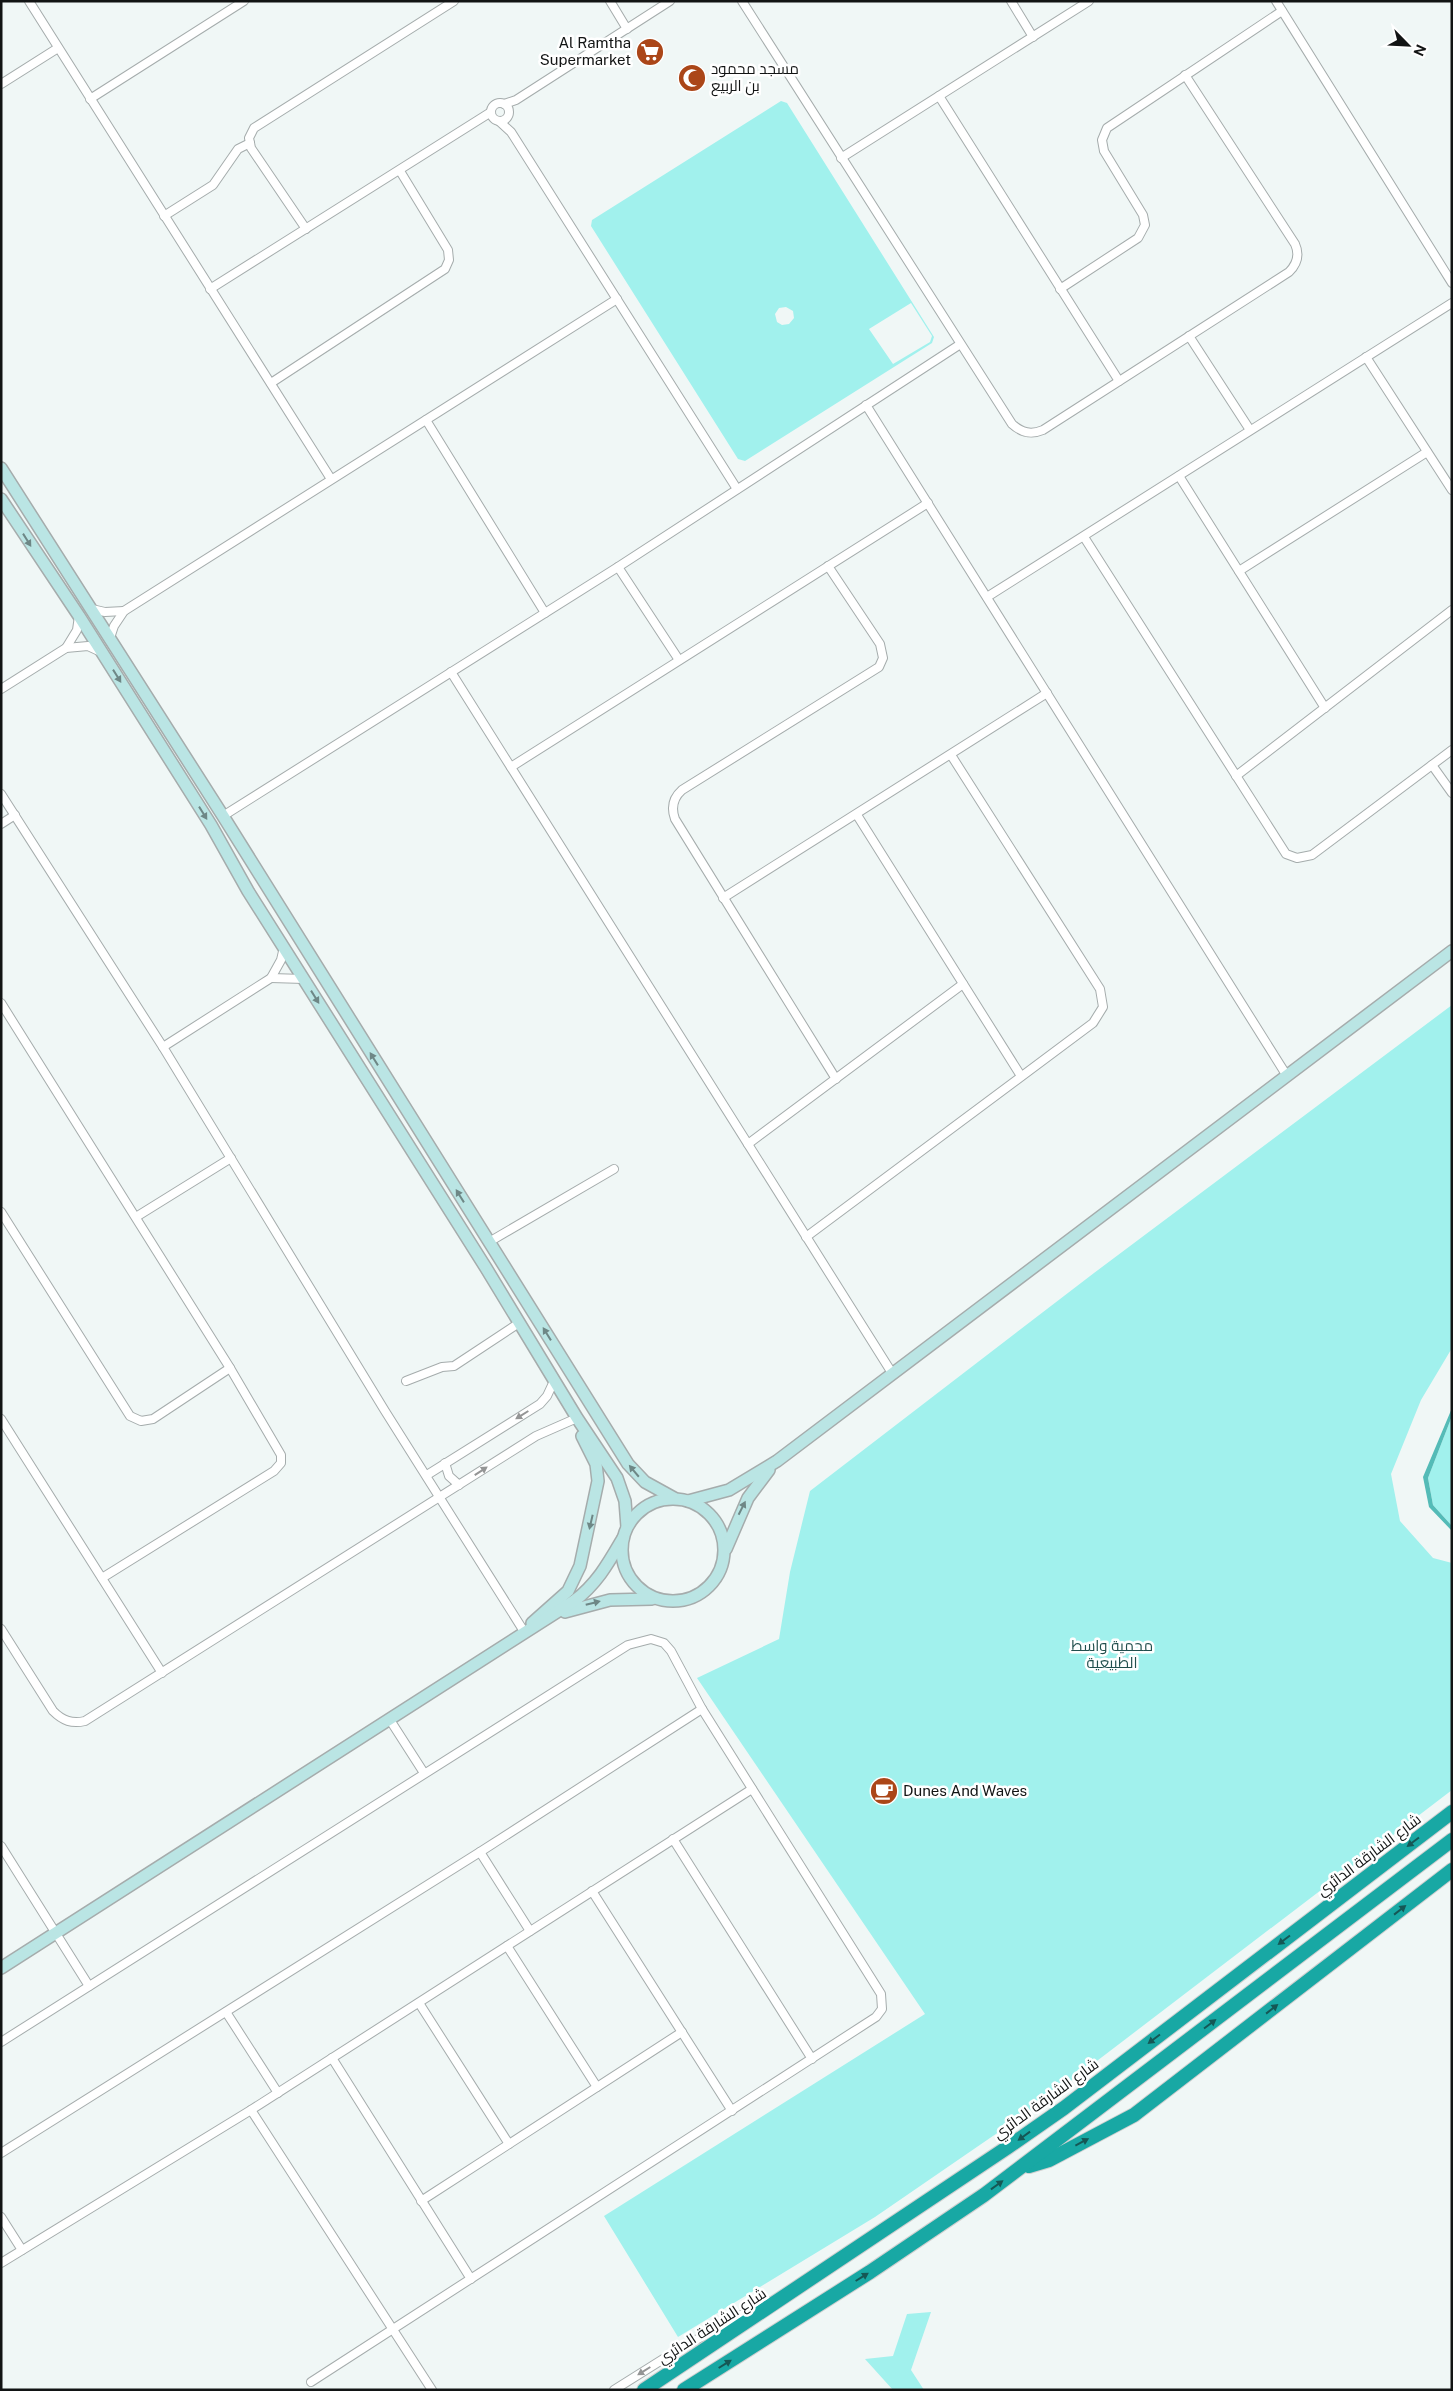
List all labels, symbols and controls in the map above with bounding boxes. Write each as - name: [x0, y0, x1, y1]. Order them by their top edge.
- north arrow: [1383, 20, 1433, 70]
- place label: Al Ramtha Supermarket: [540, 34, 631, 68]
- supermarket icon: Al Ramtha Supermarket: [635, 37, 665, 67]
- text: N: [1410, 42, 1429, 59]
- place label: مسجد محمود بن الربيع: [711, 60, 799, 97]
- mosque icon: مسجد محمود بن الربيع: [677, 63, 707, 93]
- one-way arrow: [23, 533, 32, 546]
- one-way arrow: [112, 669, 121, 682]
- one-way arrow: [199, 806, 208, 820]
- one-way arrow: [310, 990, 320, 1003]
- one-way arrow: [369, 1052, 378, 1065]
- one-way arrow: [456, 1190, 465, 1203]
- one-way arrow: [542, 1327, 552, 1341]
- one-way arrow: [515, 1411, 528, 1420]
- one-way arrow: [629, 1465, 640, 1478]
- one-way arrow: [474, 1466, 488, 1476]
- one-way arrow: [738, 1501, 747, 1516]
- one-way arrow: [587, 1514, 595, 1529]
- one-way arrow: [586, 1599, 601, 1607]
- park label: محمية واسط الطبيعية: [1071, 1637, 1153, 1671]
- cafe icon: Dunes And Waves: [869, 1776, 899, 1806]
- place label: Dunes And Waves: [903, 1782, 1027, 1799]
- street label: شارع الشارقة الدائري: [1313, 1810, 1426, 1902]
- one-way arrow: [1407, 1836, 1420, 1847]
- one-way arrow: [1393, 1905, 1407, 1915]
- one-way arrow: [1277, 1935, 1291, 1945]
- one-way arrow: [1265, 2004, 1279, 2014]
- one-way arrow: [1203, 2018, 1216, 2029]
- one-way arrow: [1148, 2033, 1161, 2044]
- street label: شارع الشارقة الدائري: [990, 2055, 1104, 2146]
- one-way arrow: [1017, 2131, 1031, 2141]
- one-way arrow: [1075, 2138, 1089, 2146]
- one-way arrow: [990, 2180, 1003, 2191]
- one-way arrow: [856, 2272, 869, 2281]
- street label: شارع الشارقة الدائري: [654, 2284, 771, 2370]
- one-way arrow: [719, 2359, 732, 2368]
- one-way arrow: [637, 2367, 650, 2376]

